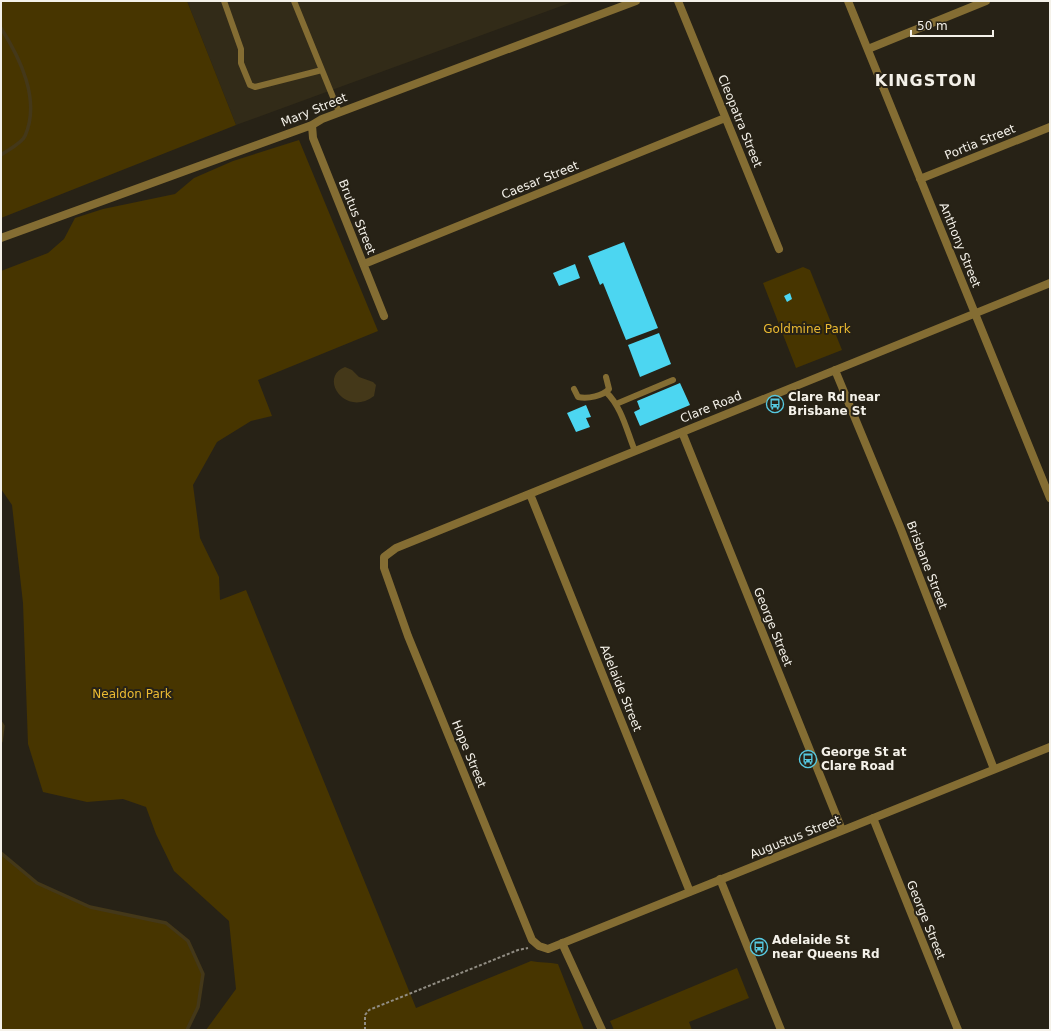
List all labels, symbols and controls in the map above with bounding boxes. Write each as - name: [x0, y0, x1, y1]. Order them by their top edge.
- scale bar: [911, 12, 993, 38]
- text: 50 m: [917, 19, 948, 33]
- district label: KINGSTON: [875, 71, 977, 90]
- street label: Cleopatra Street: [715, 73, 765, 170]
- street label: Mary Street: [279, 90, 349, 130]
- street label: Portia Street: [943, 121, 1018, 162]
- street label: Caesar Street: [499, 158, 581, 202]
- street label: Brutus Street: [336, 177, 379, 257]
- street label: Anthony Street: [937, 200, 984, 290]
- park label: Goldmine Park: [763, 322, 851, 336]
- street label: Clare Road: [678, 388, 744, 426]
- place label: Clare Rd near Brisbane St: [788, 390, 880, 418]
- bus stop icon: Clare Rd near Brisbane St: [765, 394, 785, 414]
- street label: Brisbane Street: [904, 519, 950, 611]
- street label: George Street: [751, 585, 795, 669]
- street label: Adelaide Street: [597, 643, 645, 734]
- park label: Nealdon Park: [92, 687, 172, 701]
- street label: Hope Street: [449, 718, 489, 790]
- place label: George St at Clare Road: [821, 745, 907, 773]
- bus stop icon: George St at Clare Road: [798, 749, 818, 769]
- street label: Augustus Street: [748, 812, 842, 861]
- street label: George Street: [904, 878, 948, 962]
- place label: Adelaide St near Queens Rd: [772, 933, 880, 961]
- bus stop icon: Adelaide St near Queens Rd: [749, 937, 769, 957]

